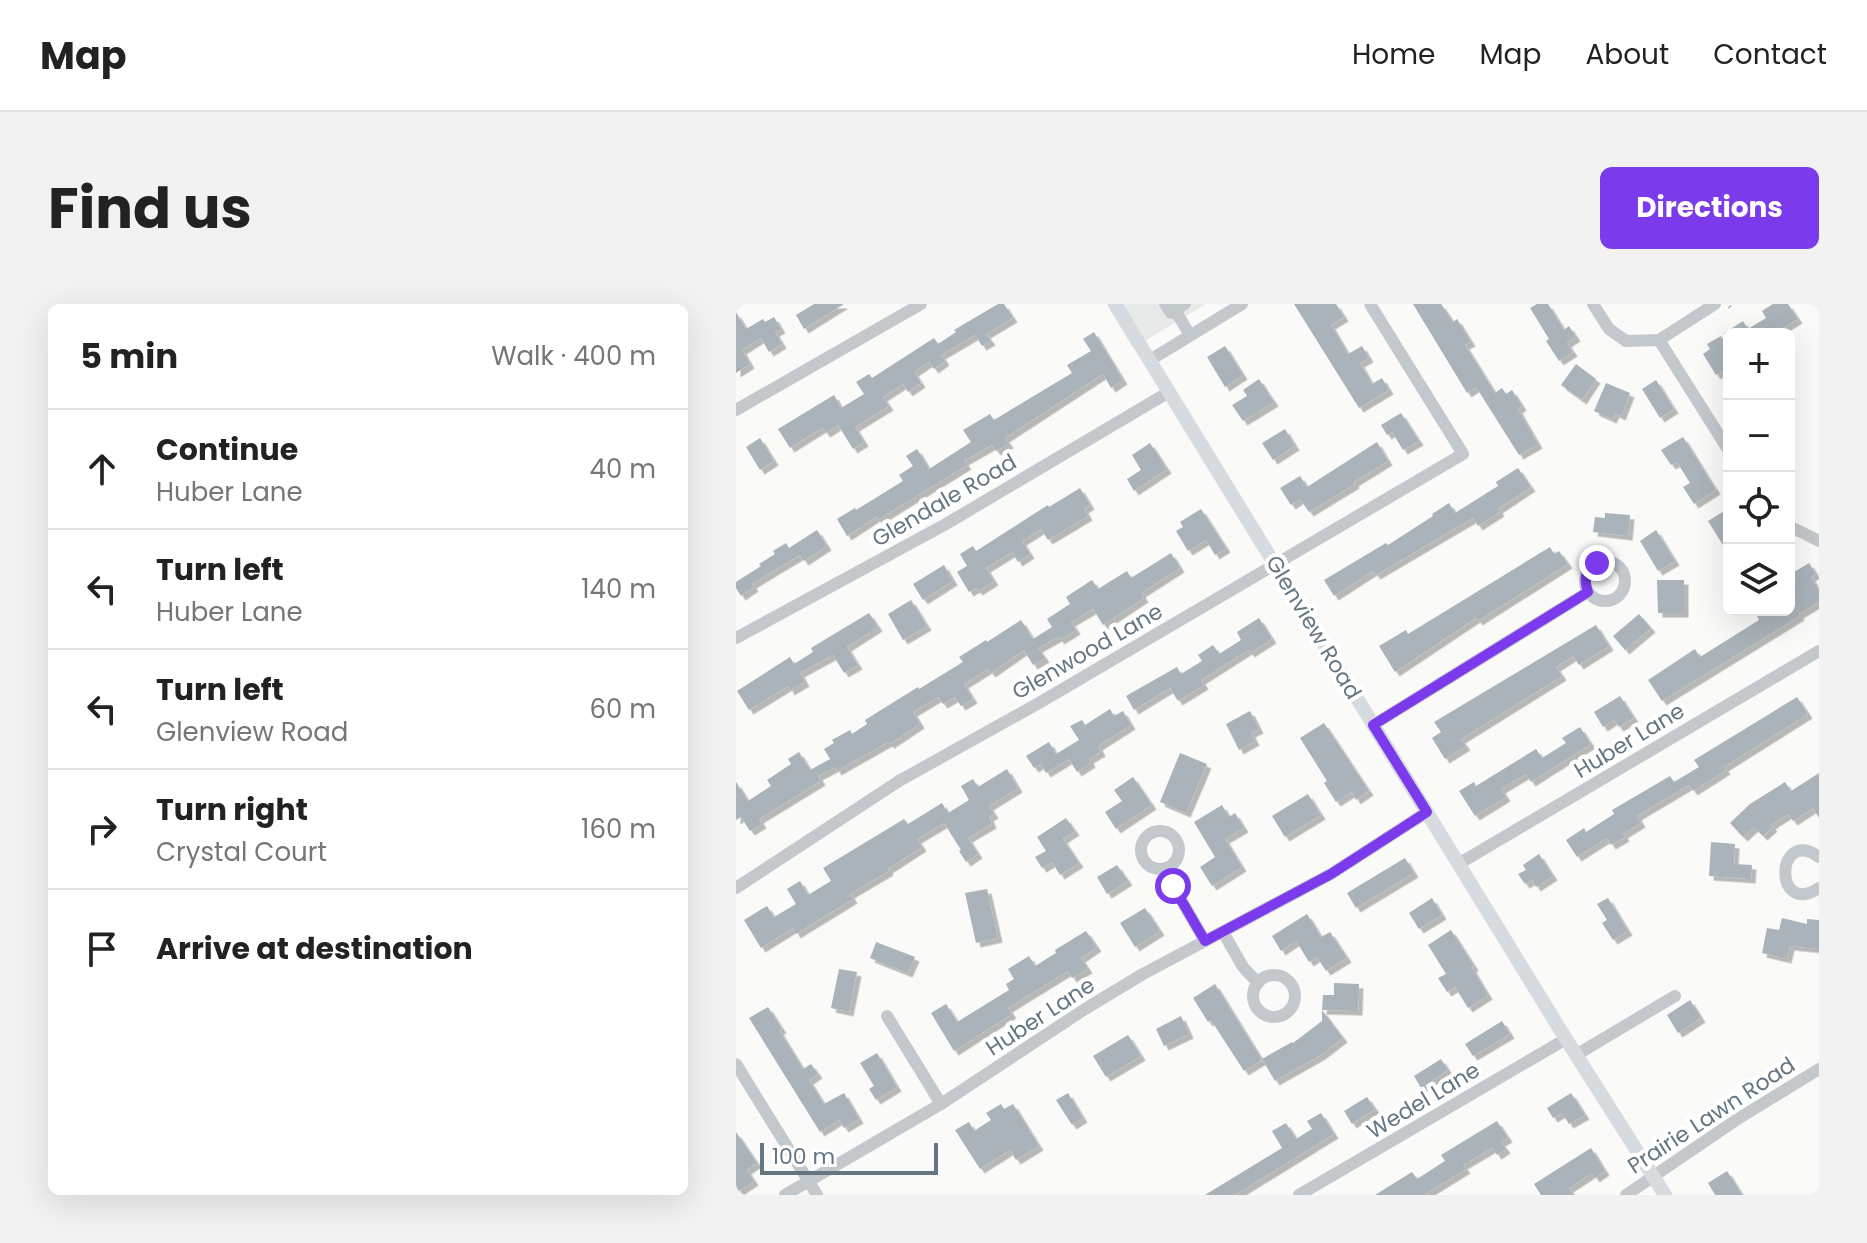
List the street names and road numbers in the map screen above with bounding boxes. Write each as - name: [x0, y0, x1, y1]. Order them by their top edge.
- street label: Glendale Road: [866, 446, 1022, 554]
- street label: Glenview Road: [1258, 550, 1369, 705]
- street label: Glenwood Lane: [1006, 596, 1168, 707]
- street label: Huber Lane: [1568, 695, 1690, 786]
- street label: Huber Lane: [980, 970, 1101, 1063]
- street label: Prairie Lawn Road: [1622, 1050, 1801, 1181]
- street label: Wedel Lane: [1361, 1054, 1486, 1146]

